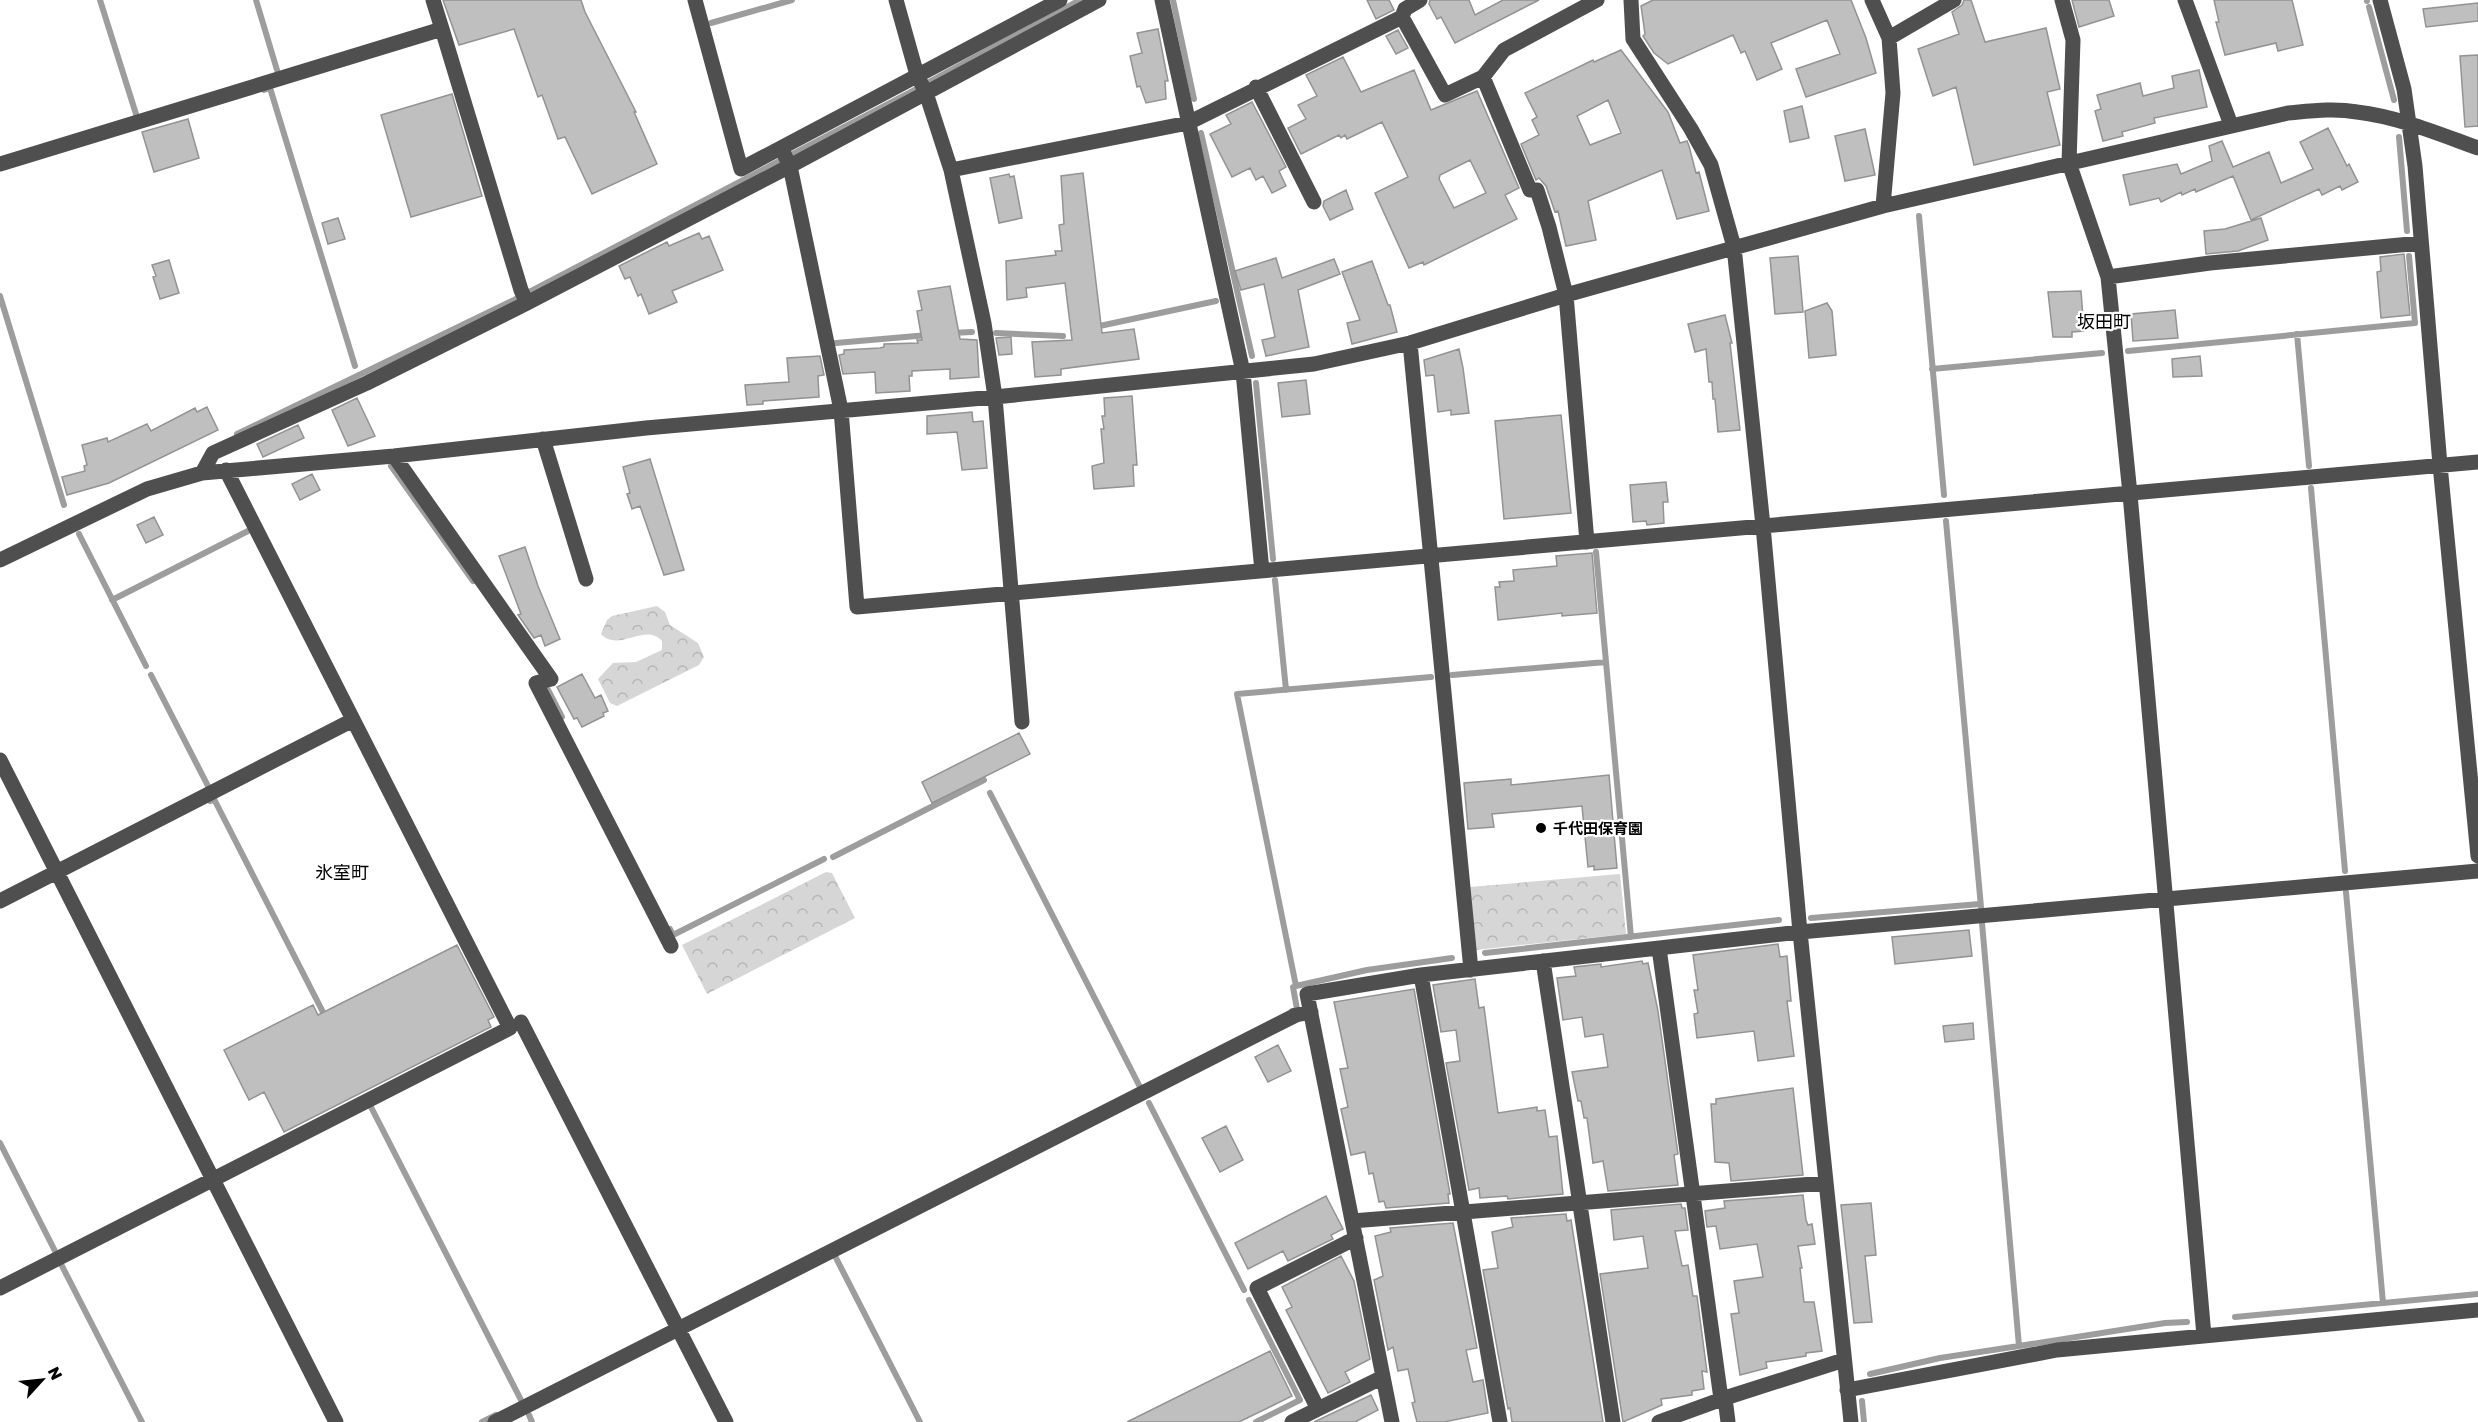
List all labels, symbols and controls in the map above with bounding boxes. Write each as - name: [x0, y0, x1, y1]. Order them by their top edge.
- district label: 坂田町: [2077, 310, 2131, 332]
- place label: 千代田保育園: [1553, 819, 1643, 837]
- marker: 千代田保育園: [1534, 821, 1548, 835]
- district label: 氷室町: [315, 861, 369, 883]
- north arrow: [12, 1350, 72, 1410]
- text: N: [44, 1363, 67, 1383]

